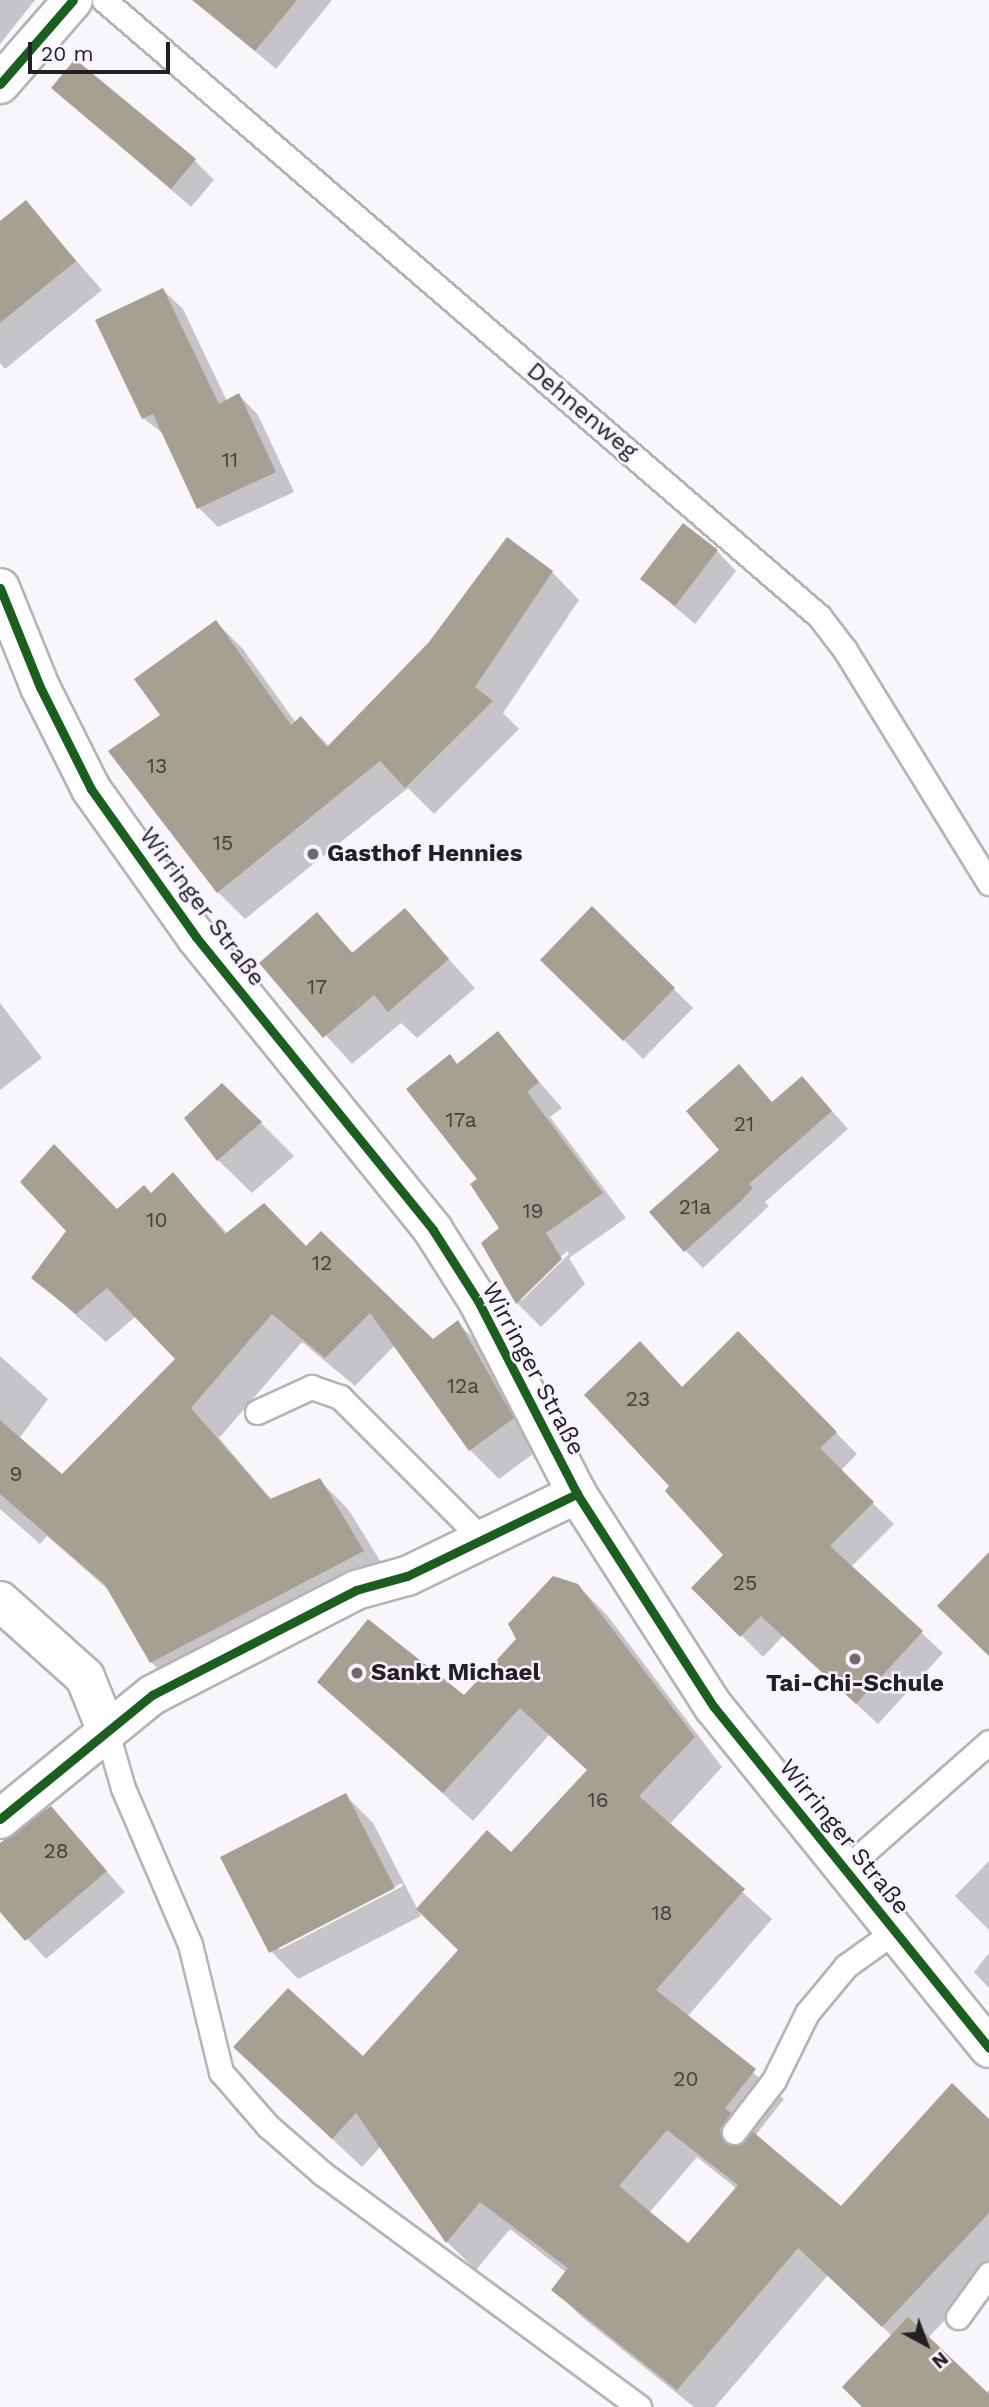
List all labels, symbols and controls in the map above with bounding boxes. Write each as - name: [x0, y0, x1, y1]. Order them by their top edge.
- scale bar: [32, 28, 173, 72]
- text: 20 m: [41, 41, 93, 66]
- street label: Dehnenweg: [521, 356, 643, 466]
- house number: 11: [222, 447, 238, 473]
- house number: 13: [147, 753, 167, 779]
- street label: Wirringer Straße: [133, 822, 271, 992]
- house number: 15: [213, 830, 233, 856]
- place label: Gasthof Hennies: [327, 840, 523, 868]
- marker: Gasthof Hennies: [305, 846, 321, 862]
- house number: 17: [307, 974, 327, 1000]
- house number: 17a: [445, 1107, 477, 1133]
- house number: 21: [734, 1111, 754, 1137]
- house number: 21a: [679, 1194, 711, 1220]
- house number: 19: [522, 1198, 544, 1224]
- house number: 10: [146, 1207, 168, 1233]
- house number: 12: [312, 1250, 332, 1276]
- street label: Wirringer Straße: [475, 1277, 591, 1461]
- house number: 12a: [447, 1373, 479, 1399]
- house number: 23: [626, 1386, 650, 1412]
- house number: 9: [10, 1461, 22, 1487]
- house number: 25: [733, 1570, 757, 1596]
- marker: Tai-Chi-Schule: [847, 1651, 863, 1667]
- place label: Sankt Michael: [371, 1659, 540, 1687]
- marker: Sankt Michael: [349, 1665, 365, 1681]
- place label: Tai-Chi-Schule: [766, 1670, 944, 1698]
- street label: Wirringer Straße: [772, 1753, 916, 1921]
- house number: 16: [588, 1787, 608, 1813]
- house number: 28: [43, 1838, 69, 1864]
- house number: 18: [651, 1900, 673, 1926]
- house number: 20: [673, 2066, 699, 2092]
- north arrow: [891, 2309, 961, 2379]
- text: N: [927, 2347, 953, 2374]

